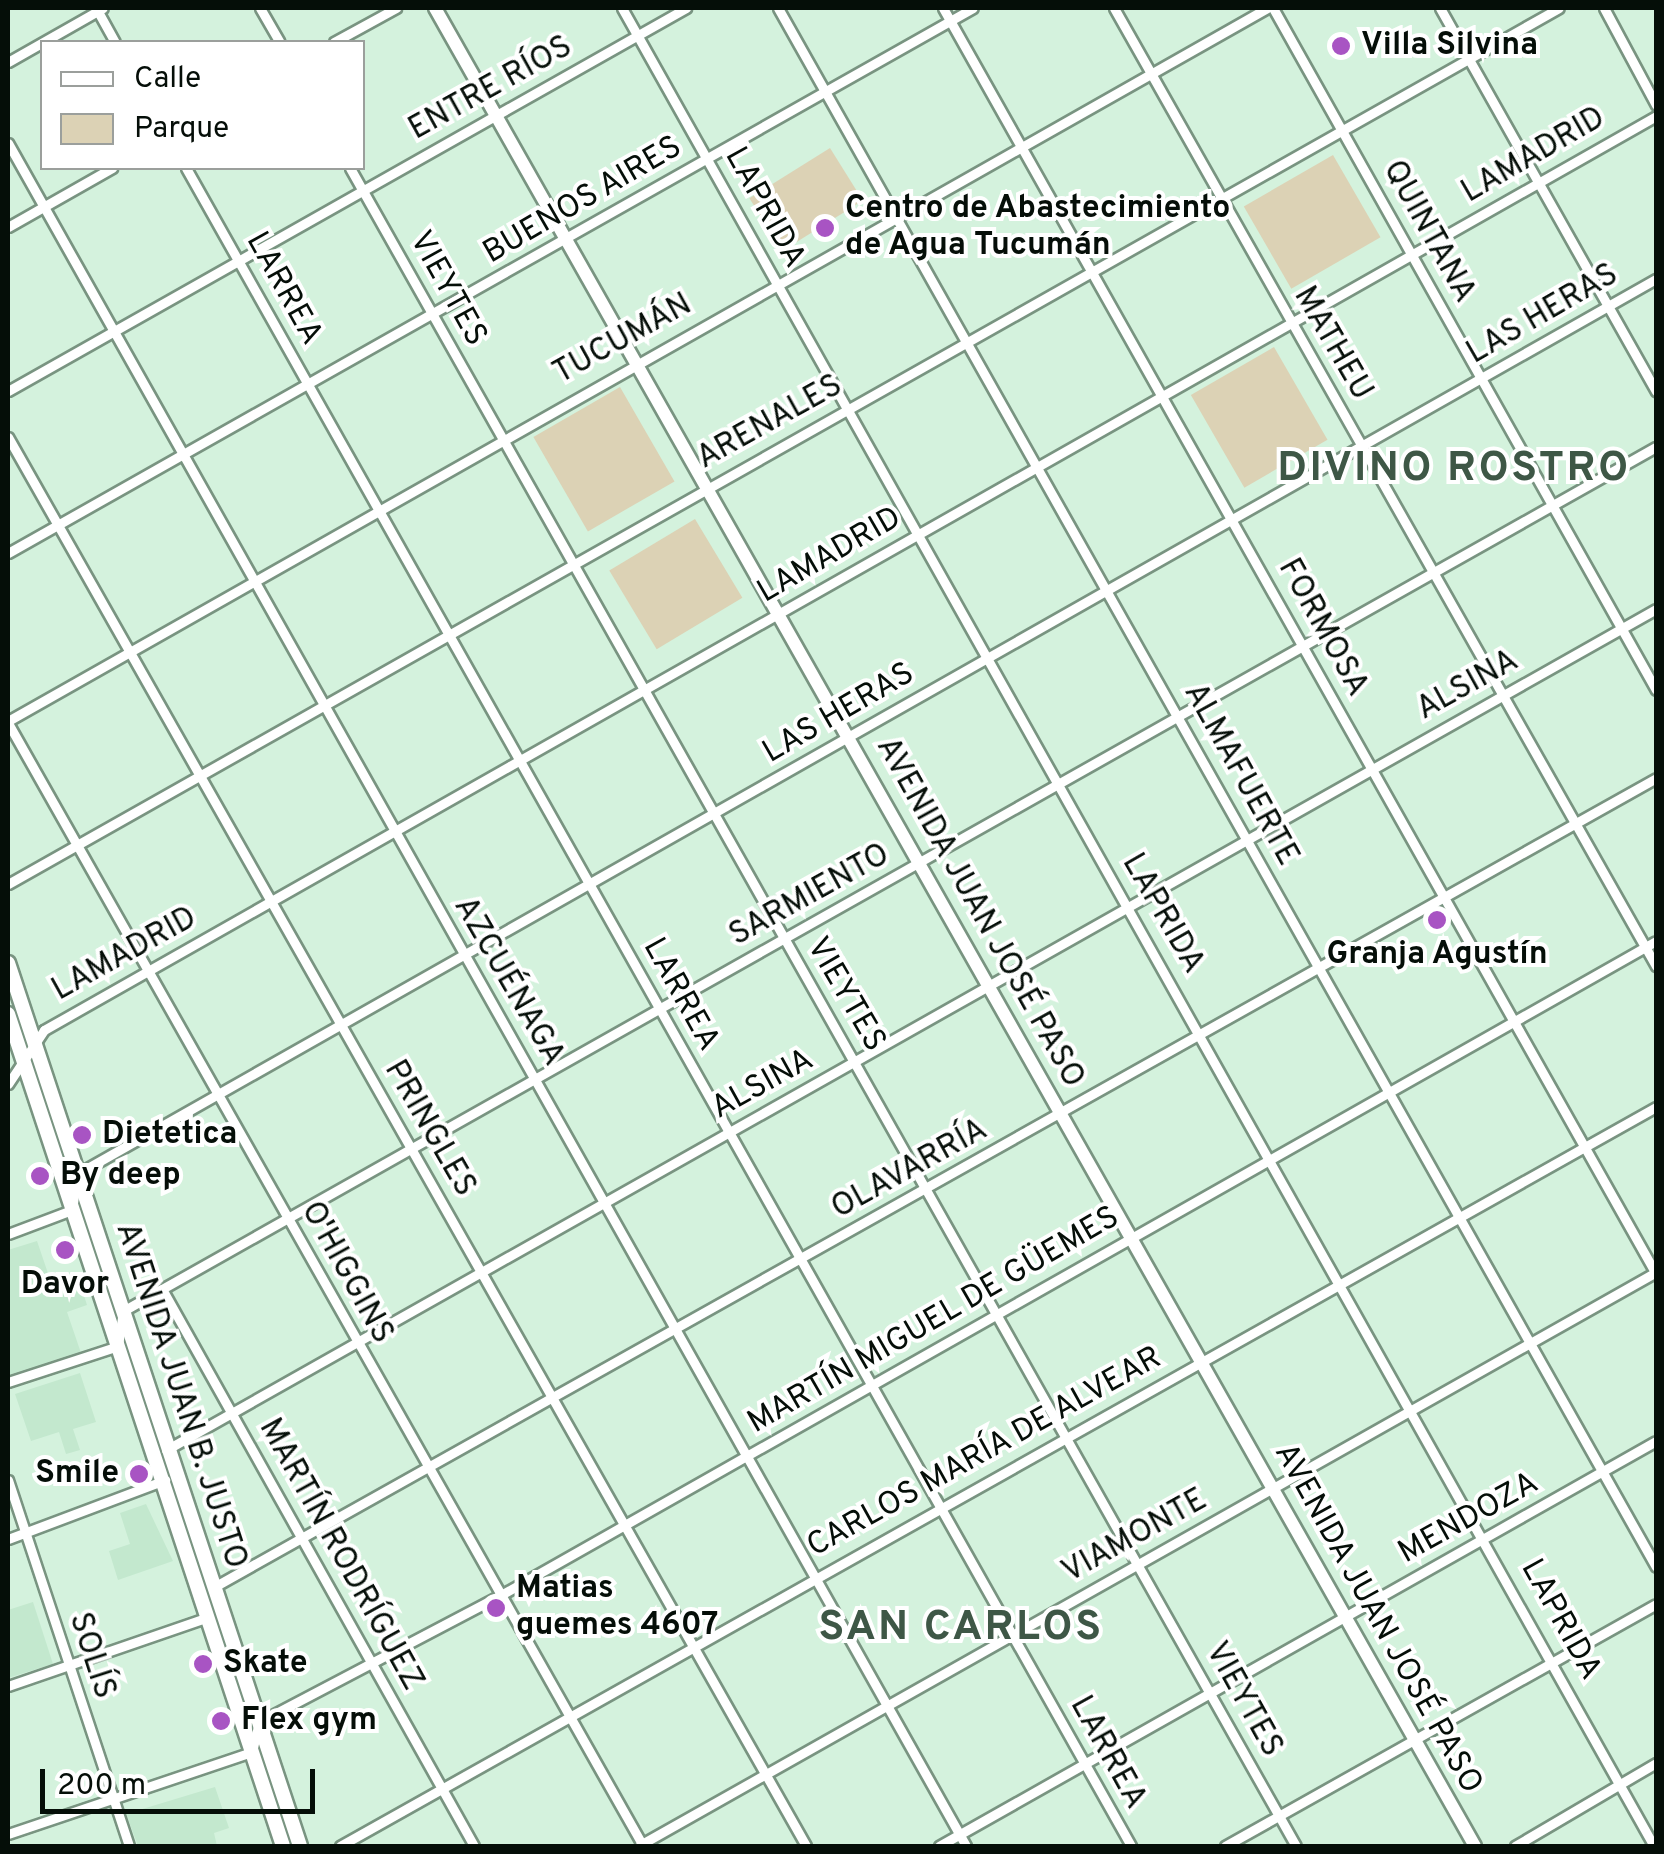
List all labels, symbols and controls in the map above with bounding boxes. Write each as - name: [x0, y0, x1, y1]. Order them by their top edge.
- place label: Villa Silvina: [1361, 27, 1538, 65]
- street label: ENTRE RÍOS: [403, 28, 579, 150]
- marker: Villa Silvina: [1330, 35, 1352, 57]
- legend: [40, 40, 365, 170]
- text: Calle: [134, 61, 201, 98]
- street label: LAMADRID: [1455, 100, 1613, 212]
- text: Parque: [134, 111, 229, 148]
- street label: BUENOS AIRES: [477, 128, 689, 274]
- street label: LAPRIDA: [715, 141, 813, 275]
- street label: QUINTANA: [1373, 154, 1483, 310]
- place label: Centro de Abastecimiento de Agua Tucumán: [845, 191, 1232, 266]
- marker: Centro de Abastecimiento de Agua Tucumán: [814, 217, 836, 239]
- street label: VIEYTES: [400, 225, 494, 353]
- street label: LARREA: [236, 226, 330, 352]
- street label: LAS HERAS: [1461, 256, 1625, 374]
- street label: MATHEU: [1284, 280, 1380, 408]
- street label: TUCUMÁN: [547, 286, 699, 394]
- street label: ARENALES: [691, 367, 849, 479]
- district label: DIVINO ROSTRO: [1277, 445, 1631, 495]
- street label: LAMADRID: [751, 500, 909, 612]
- street label: FORMOSA: [1269, 552, 1375, 704]
- street label: ALSINA: [1410, 642, 1526, 730]
- street label: LAS HERAS: [757, 655, 921, 773]
- street label: ALMAFUERTE: [1174, 677, 1306, 873]
- street label: AVENIDA JUAN JOSÉ PASO: [866, 731, 1092, 1095]
- street label: SARMIENTO: [723, 836, 897, 956]
- street label: LAPRIDA: [1112, 847, 1212, 981]
- street label: AZCUÉNAGA: [444, 891, 572, 1073]
- street label: LAMADRID: [46, 900, 204, 1010]
- marker: Granja Agustín: [1426, 909, 1448, 931]
- street label: VIEYTES: [797, 931, 893, 1059]
- street label: LARREA: [633, 932, 727, 1058]
- place label: Granja Agustín: [1326, 936, 1548, 974]
- street label: ALSINA: [705, 1041, 821, 1129]
- street label: PRINGLES: [375, 1054, 483, 1204]
- street label: OLAVARRÍA: [825, 1111, 995, 1229]
- place label: Dietetica: [102, 1116, 237, 1154]
- marker: Dietetica: [71, 1124, 93, 1146]
- place label: By deep: [60, 1157, 181, 1195]
- marker: By deep: [29, 1165, 51, 1187]
- street label: O'HIGGINS: [291, 1195, 401, 1351]
- street label: MARTÍN MIGUEL DE GÜEMES: [741, 1199, 1127, 1443]
- street label: AVENIDA JUAN B. JUSTO: [106, 1218, 254, 1574]
- marker: Davor: [54, 1239, 76, 1261]
- place label: Davor: [21, 1266, 109, 1304]
- street label: CARLOS MARÍA DE ALVEAR: [800, 1339, 1170, 1567]
- street label: MARTÍN RODRÍGUEZ: [249, 1412, 431, 1698]
- street label: AVENIDA JUAN JOSÉ PASO: [1264, 1437, 1490, 1801]
- place label: Smile: [35, 1455, 119, 1493]
- marker: Smile: [128, 1463, 150, 1485]
- street label: MENDOZA: [1392, 1465, 1546, 1573]
- street label: VIAMONTE: [1056, 1482, 1214, 1592]
- street label: LAPRIDA: [1511, 1553, 1609, 1687]
- place label: Matias guemes 4607: [516, 1571, 718, 1646]
- marker: Matias guemes 4607: [485, 1597, 507, 1619]
- district label: SAN CARLOS: [819, 1604, 1103, 1654]
- street label: SOLÍS: [59, 1608, 123, 1704]
- street label: VIEYTES: [1196, 1636, 1290, 1764]
- place label: Skate: [223, 1645, 308, 1683]
- marker: Skate: [192, 1653, 214, 1675]
- street label: LARREA: [1060, 1690, 1154, 1816]
- place label: Flex gym: [241, 1702, 377, 1740]
- marker: Flex gym: [210, 1710, 232, 1732]
- scale bar: [45, 1749, 320, 1811]
- text: 200 m: [57, 1768, 146, 1805]

